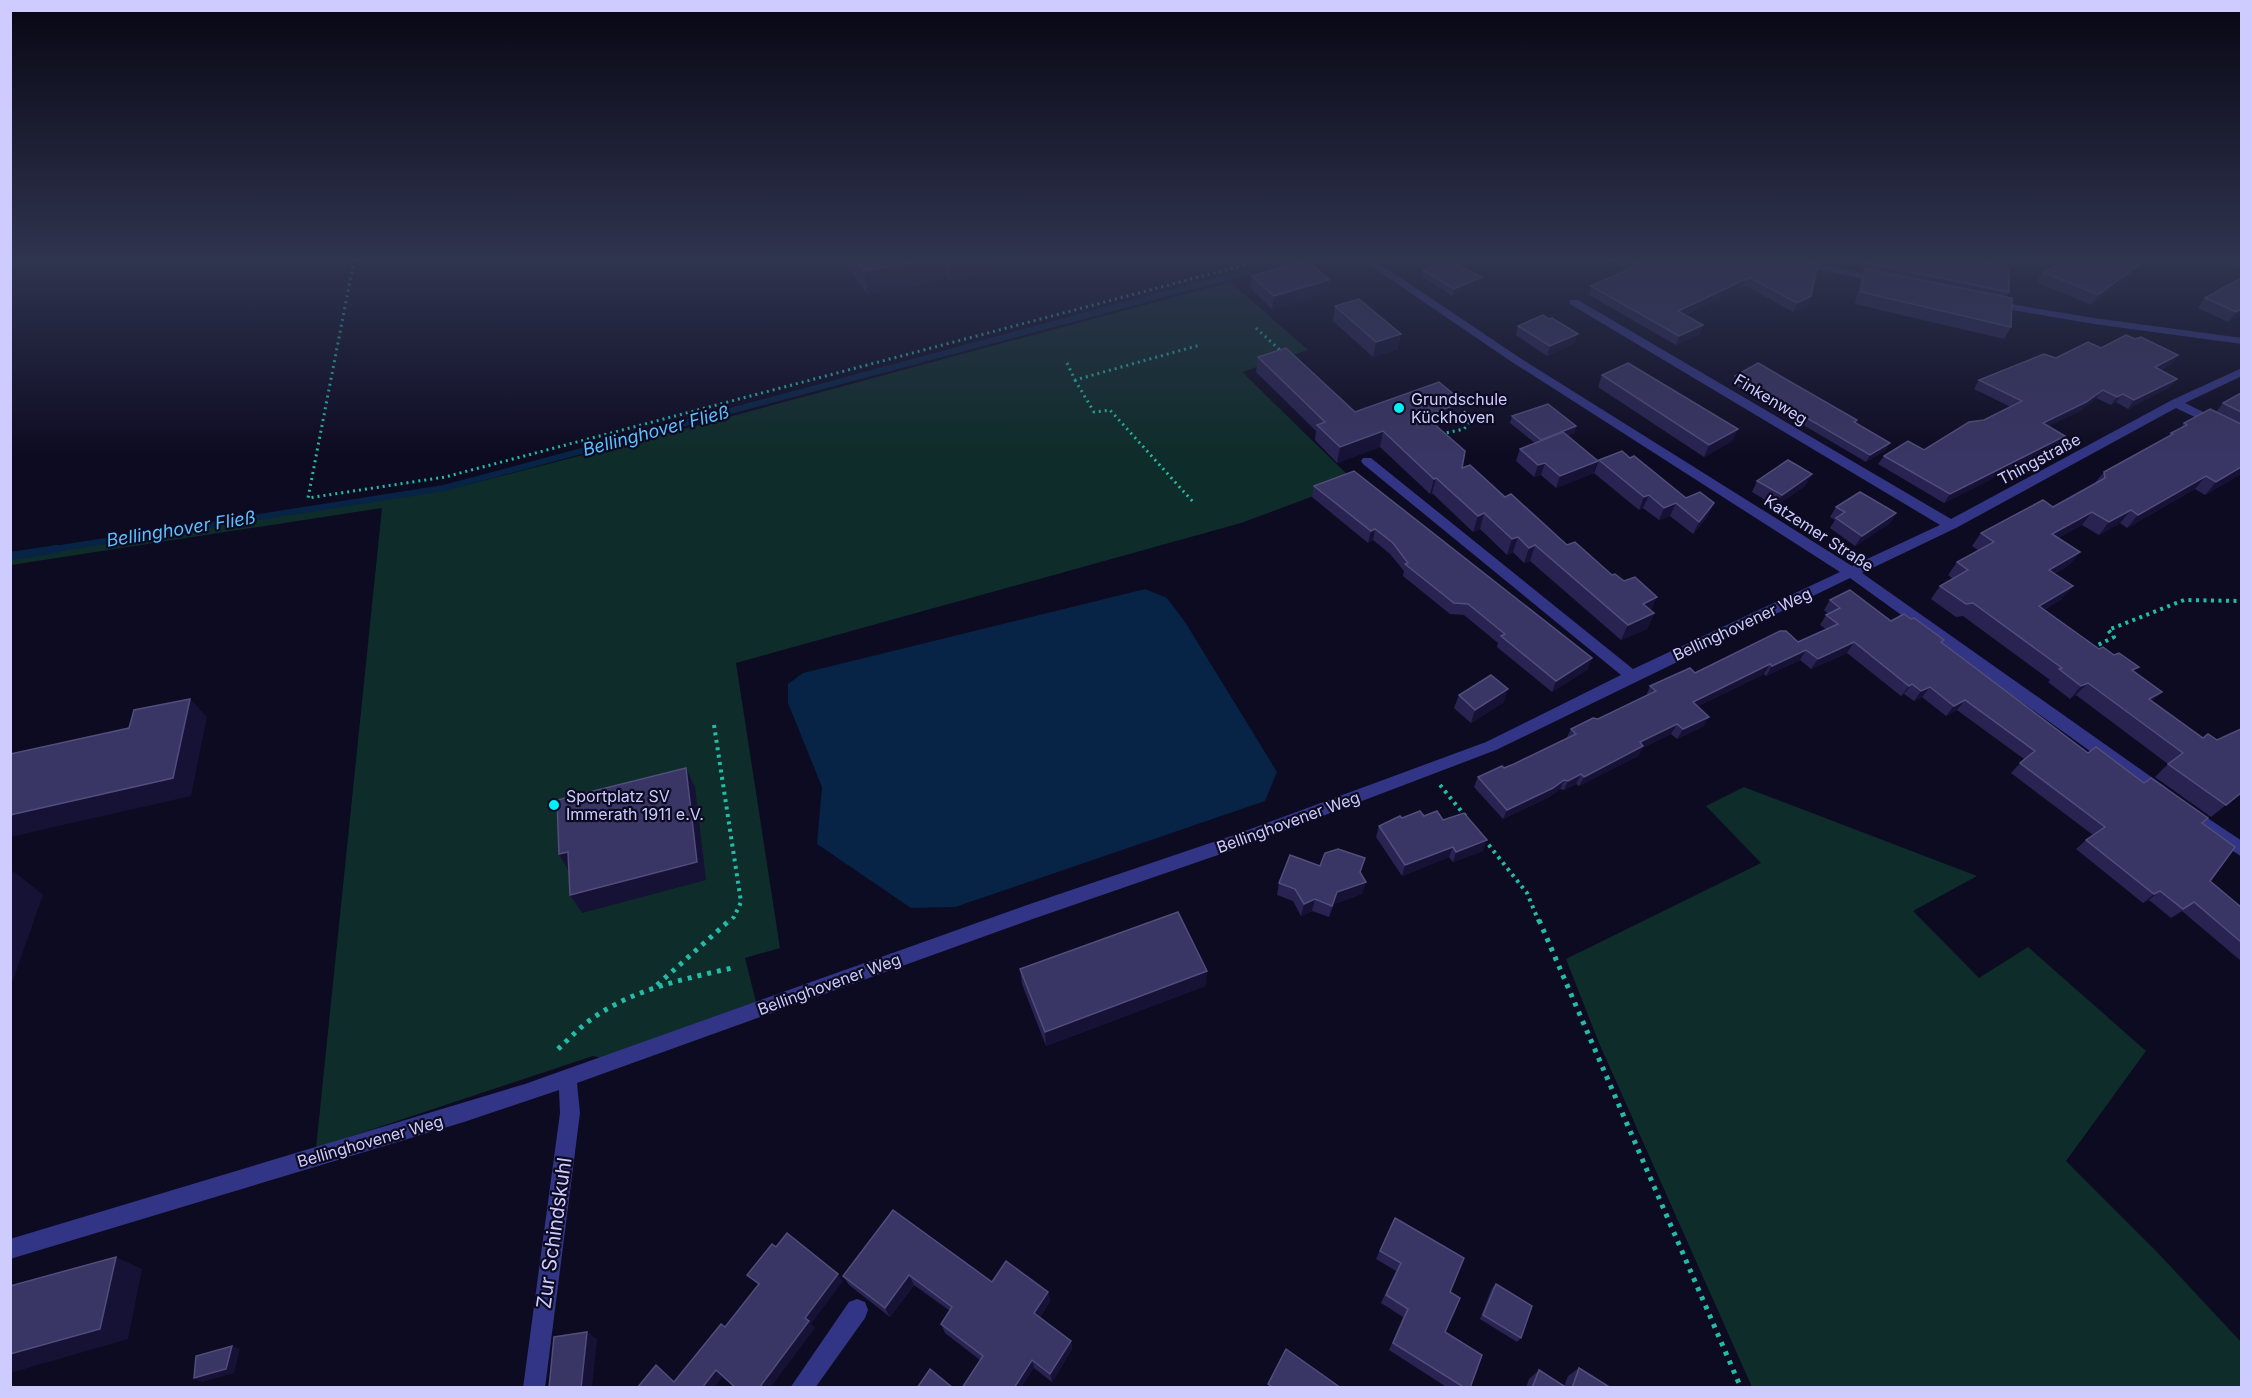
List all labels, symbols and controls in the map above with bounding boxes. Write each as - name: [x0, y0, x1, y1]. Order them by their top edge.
- street label: Finkenweg: [1731, 369, 1811, 429]
- place label: Grundschule Kückhoven: [1411, 389, 1507, 427]
- water label: Bellinghover Fließ: [580, 401, 731, 460]
- marker: Grundschule Kückhoven: [1392, 401, 1406, 415]
- street label: Thingstraße: [1994, 429, 2084, 489]
- street label: Katzemer Straße: [1761, 490, 1877, 576]
- water label: Bellinghover Fließ: [105, 506, 257, 551]
- street label: Bellinghovener Weg: [1669, 583, 1815, 665]
- place label: Sportplatz SV Immerath 1911 e.V.: [566, 786, 704, 824]
- street label: Bellinghovener Weg: [1214, 787, 1362, 857]
- marker: Sportplatz SV Immerath 1911 e.V.: [547, 798, 561, 812]
- street label: Bellinghovener Weg: [755, 949, 903, 1019]
- street label: Bellinghovener Weg: [295, 1111, 445, 1171]
- street label: Zur Schindskuhl: [531, 1156, 577, 1310]

